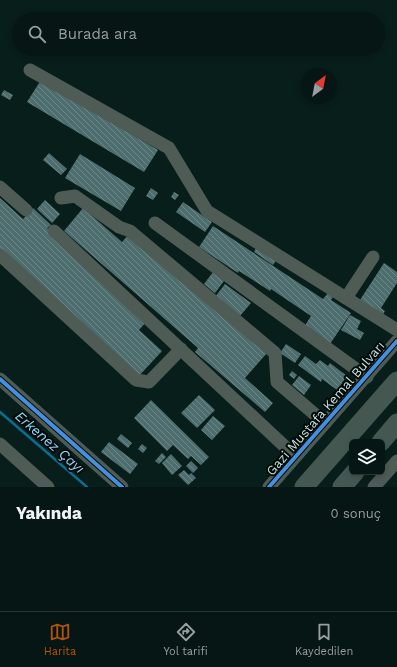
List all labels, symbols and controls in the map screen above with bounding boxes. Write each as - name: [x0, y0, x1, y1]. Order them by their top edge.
- search box: [12, 12, 385, 56]
- icon: search: [26, 23, 48, 45]
- text: Burada ara: [58, 25, 137, 43]
- north arrow: [301, 68, 337, 104]
- street label: Gazi Mustafa Kemal Bulvarı: [263, 338, 388, 478]
- water label: Erkenez Çayı: [12, 408, 88, 477]
- map controls: [349, 439, 385, 475]
- button: layers: [349, 439, 385, 475]
- text: Yakında: [16, 503, 82, 523]
- text: 0 sonuç: [330, 506, 381, 521]
- tab: Harita: [44, 621, 76, 658]
- tab: Yol tarifi: [164, 621, 208, 658]
- tab: Kaydedilen: [295, 621, 353, 658]

